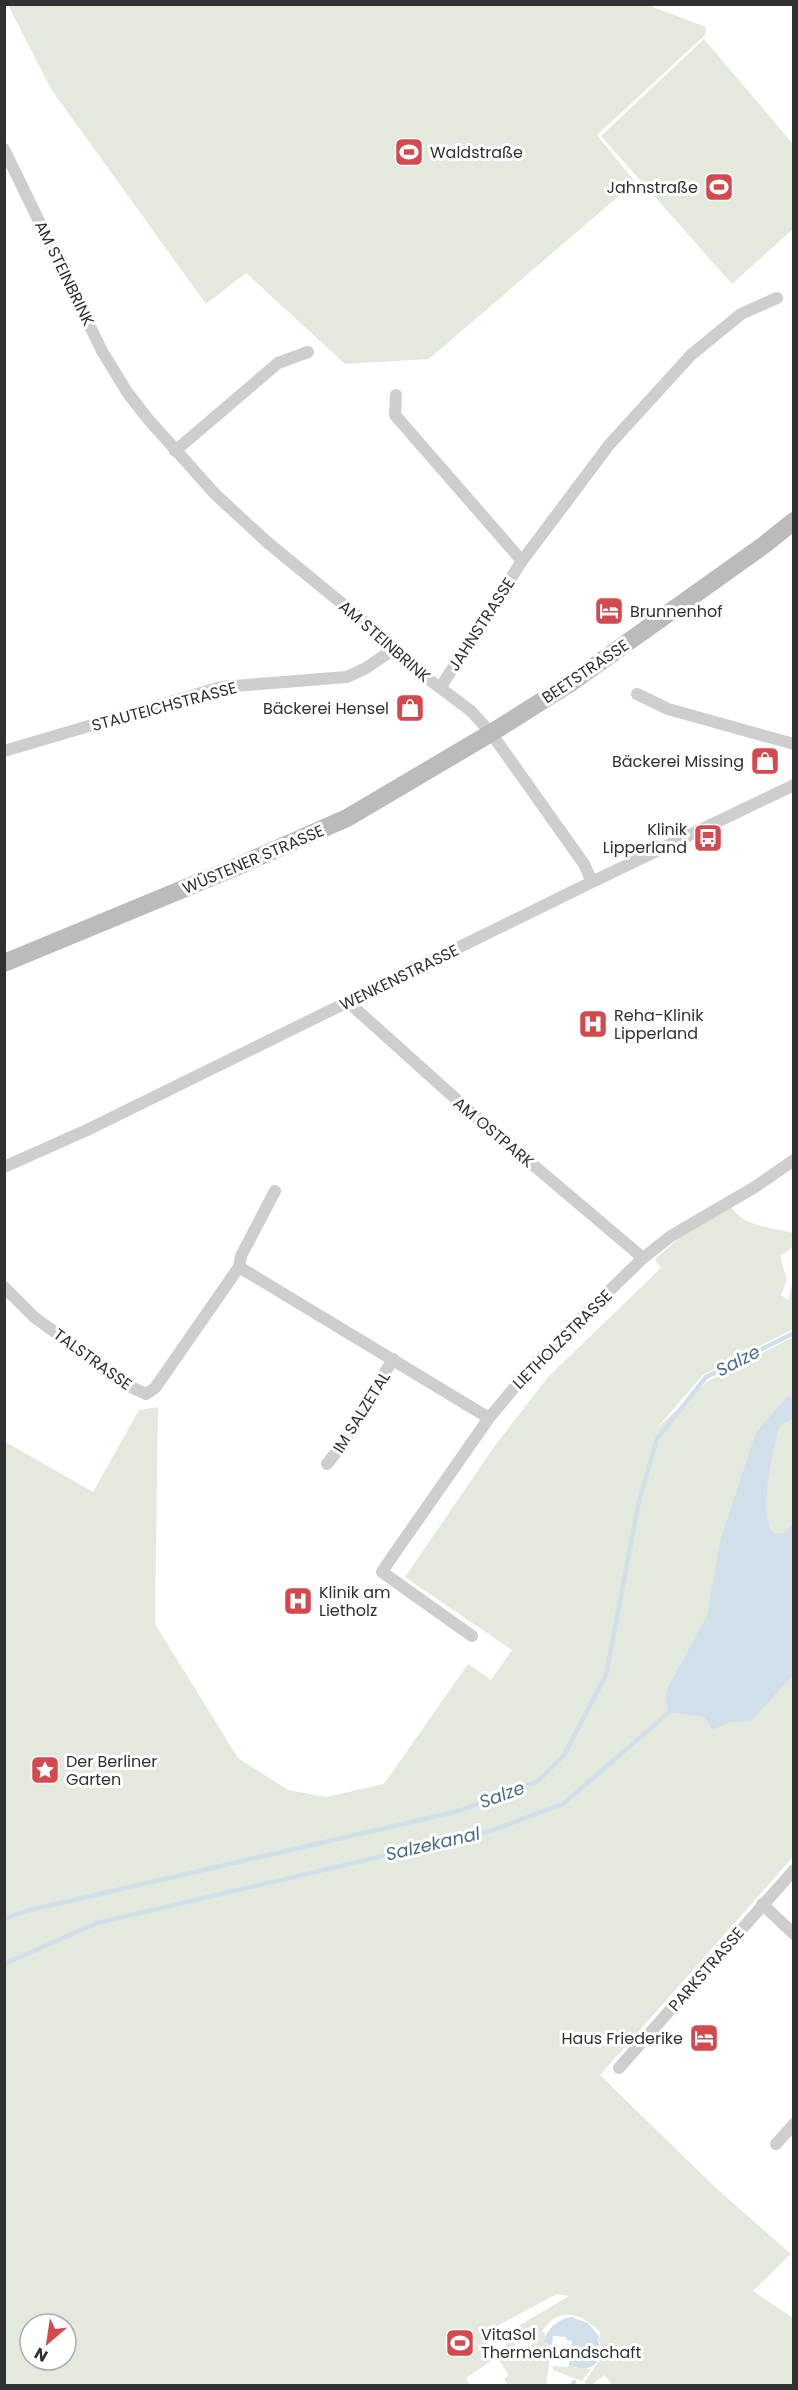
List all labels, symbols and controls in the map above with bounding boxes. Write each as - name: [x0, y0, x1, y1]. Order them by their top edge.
- sports icon: Waldstraße: [393, 136, 425, 168]
- place label: Waldstraße: [430, 141, 523, 164]
- sports icon: Jahnstraße: [703, 171, 735, 203]
- place label: Jahnstraße: [606, 176, 698, 199]
- street label: AM STEINBRINK: [29, 217, 100, 330]
- street label: JAHNSTRASSE: [443, 573, 520, 675]
- street label: AM STEINBRINK: [334, 595, 436, 688]
- hotel icon: Brunnenhof: [593, 595, 625, 627]
- place label: Brunnenhof: [630, 600, 722, 623]
- street label: BEETSTRASSE: [537, 634, 633, 709]
- street label: STAUTEICHSTRASSE: [89, 676, 239, 737]
- shop icon: Bäckerei Hensel: [394, 692, 426, 724]
- place label: Bäckerei Hensel: [263, 697, 389, 720]
- shop icon: Bäckerei Missing: [749, 745, 781, 777]
- place label: Bäckerei Missing: [612, 750, 744, 773]
- place label: Klinik Lipperland: [603, 818, 688, 859]
- street label: WÜSTENER STRASSE: [179, 819, 328, 900]
- bus stop icon: Klinik Lipperland: [692, 822, 724, 854]
- street label: WENKENSTRASSE: [336, 939, 463, 1016]
- place label: Reha-Klinik Lipperland: [614, 1004, 704, 1045]
- hospital icon: Reha-Klinik Lipperland: [577, 1008, 609, 1040]
- street label: AM OSTPARK: [448, 1092, 539, 1173]
- street label: LIETHOLZSTRASSE: [507, 1284, 617, 1394]
- street label: TALSTRASSE: [49, 1323, 137, 1396]
- water label: Salze: [711, 1339, 764, 1382]
- street label: IM SALZETAL: [327, 1367, 396, 1457]
- place label: Klinik am Lietholz: [319, 1581, 390, 1622]
- hospital icon: Klinik am Lietholz: [282, 1585, 314, 1617]
- place label: Der Berliner Garten: [66, 1750, 157, 1791]
- place icon: Der Berliner Garten: [29, 1754, 61, 1786]
- water label: Salze: [476, 1775, 528, 1814]
- water label: Salzekanal: [383, 1820, 483, 1866]
- street label: PARKSTRASSE: [663, 1922, 749, 2016]
- hotel icon: Haus Friederike: [688, 2022, 720, 2054]
- place label: Haus Friederike: [562, 2027, 683, 2050]
- north arrow: [18, 2312, 78, 2372]
- place label: VitaSol ThermenLandschaft: [481, 2323, 642, 2364]
- sports icon: VitaSol ThermenLandschaft: [444, 2327, 476, 2359]
- text: N: [30, 2342, 52, 2368]

